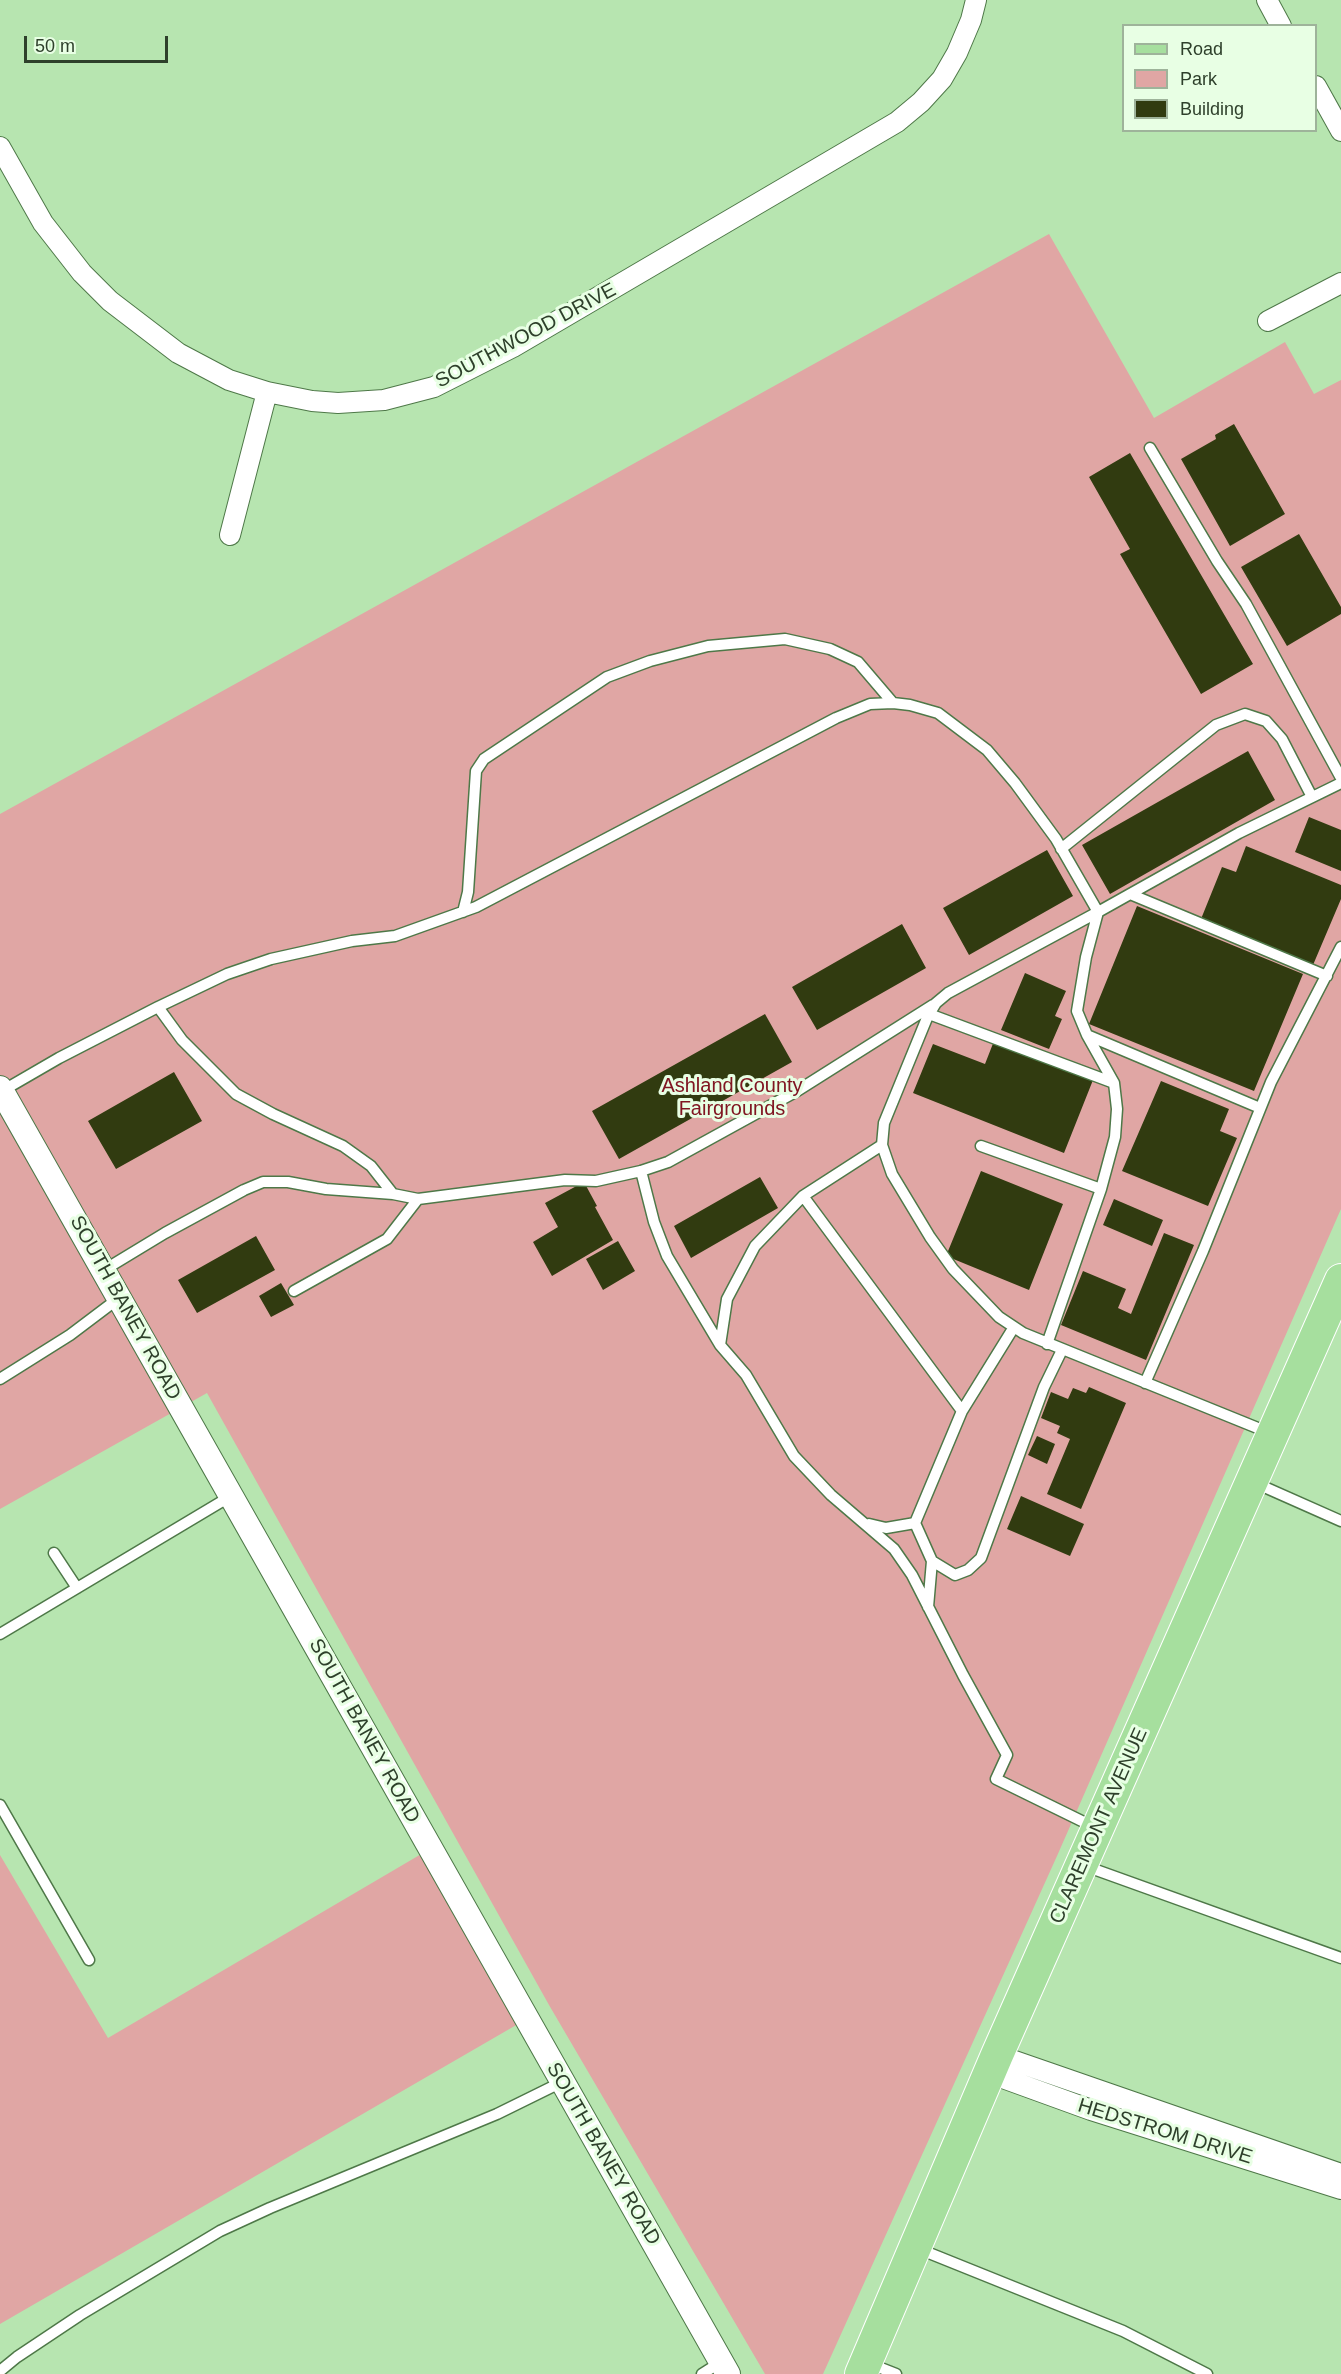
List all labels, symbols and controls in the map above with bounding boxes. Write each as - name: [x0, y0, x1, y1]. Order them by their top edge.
- scale bar: [27, 24, 171, 62]
- legend: [1122, 24, 1317, 132]
- text: 50 m: [35, 36, 75, 56]
- text: Road: [1180, 39, 1223, 59]
- text: Park: [1180, 69, 1217, 89]
- text: Building: [1180, 99, 1244, 119]
- street label: SOUTHWOOD DRIVE: [432, 278, 620, 394]
- park label: Ashland County Fairgrounds: [661, 1074, 803, 1121]
- street label: SOUTH BANEY ROAD: [64, 1212, 186, 1404]
- street label: SOUTH BANEY ROAD: [303, 1635, 425, 1827]
- street label: CLAREMONT AVENUE: [1045, 1724, 1153, 1928]
- street label: SOUTH BANEY ROAD: [541, 2058, 665, 2250]
- street label: HEDSTROM DRIVE: [1075, 2094, 1255, 2170]

